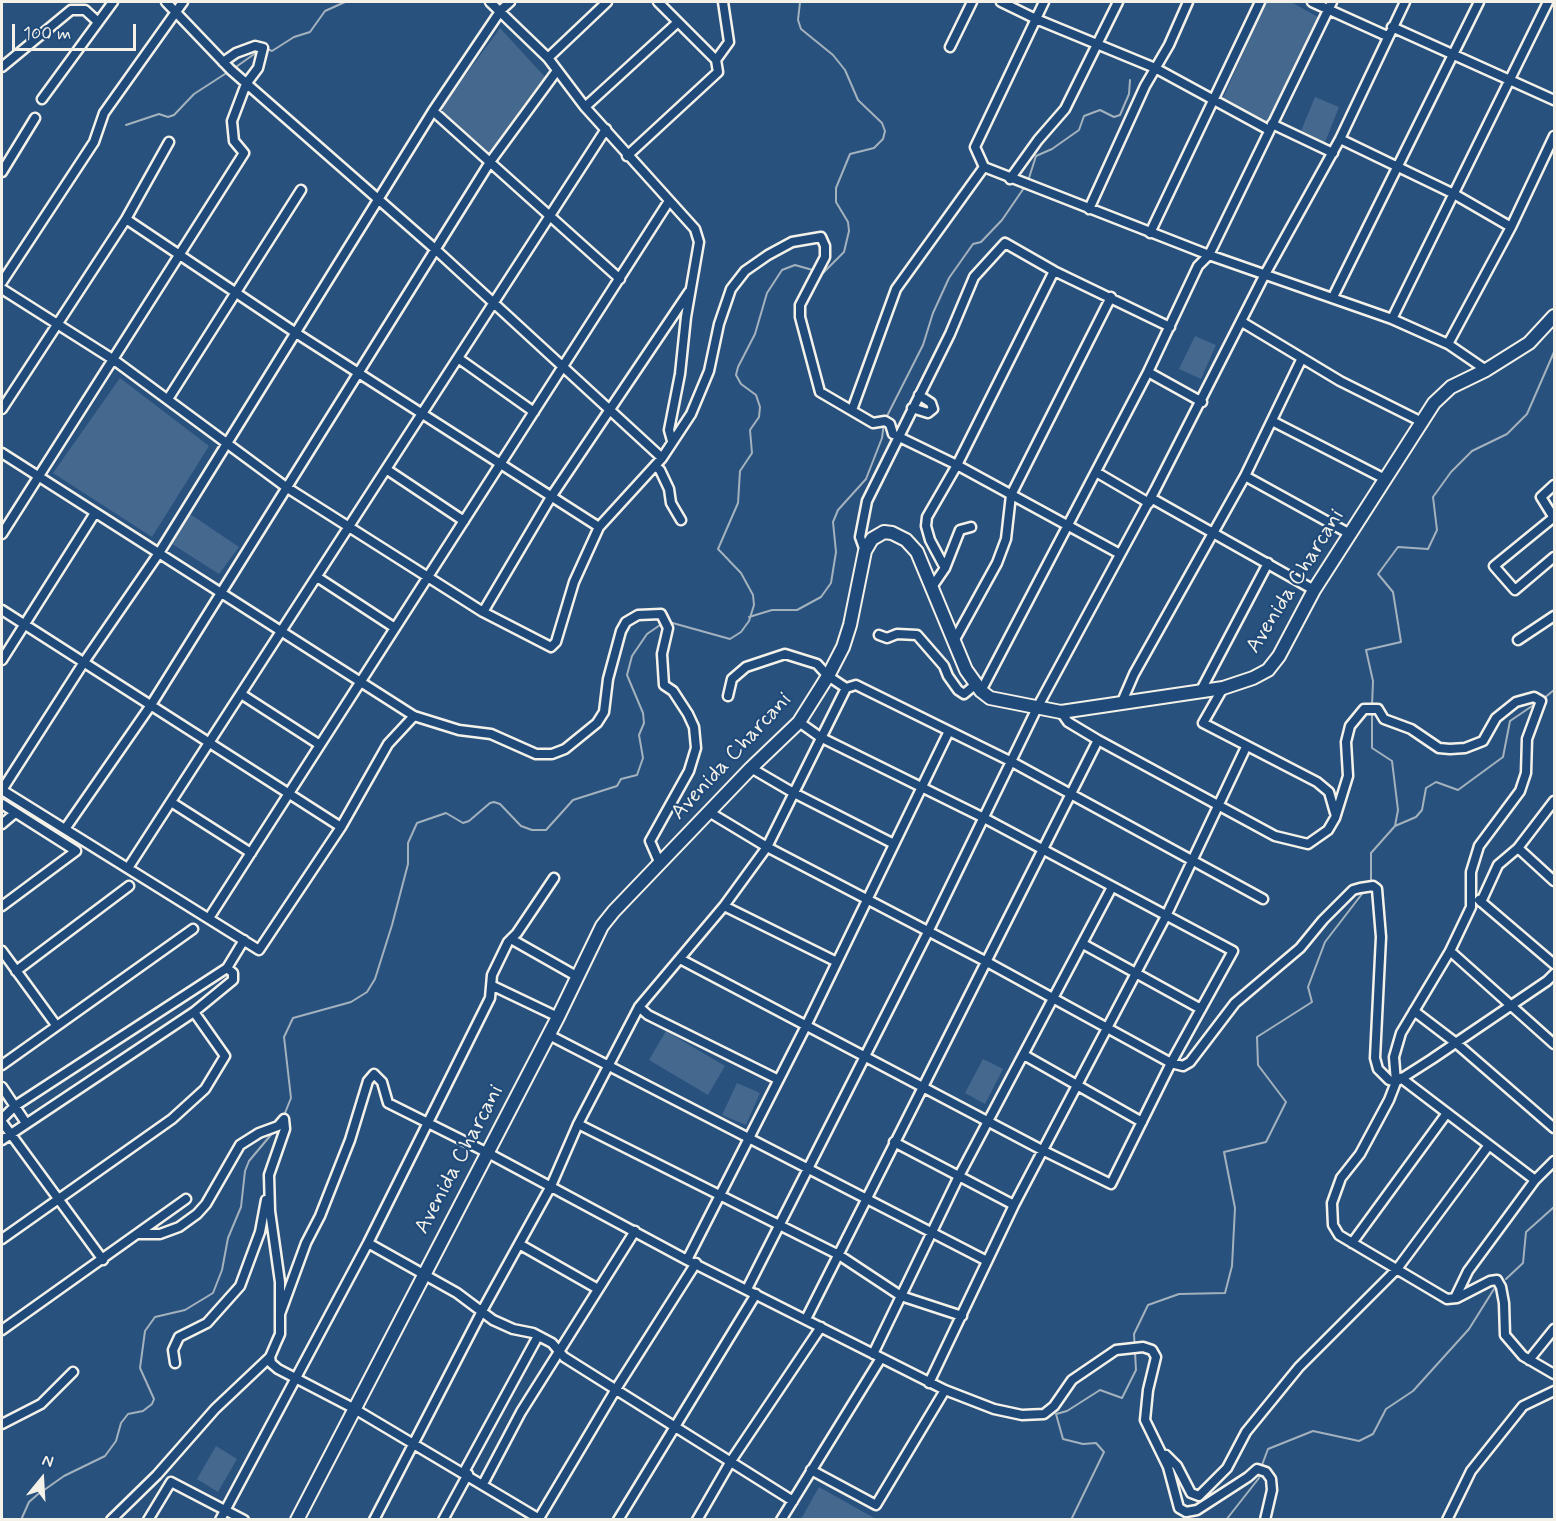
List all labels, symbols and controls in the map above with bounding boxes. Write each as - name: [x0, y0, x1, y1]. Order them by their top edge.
- scale bar: [15, 12, 140, 50]
- text: 100 m: [23, 22, 71, 46]
- street label: Avenida Charcani: [1241, 505, 1351, 659]
- street label: Avenida Charcani: [666, 688, 798, 826]
- street label: Avenida Charcani: [410, 1081, 510, 1239]
- north arrow: [12, 1449, 72, 1509]
- text: N: [39, 1450, 56, 1473]

